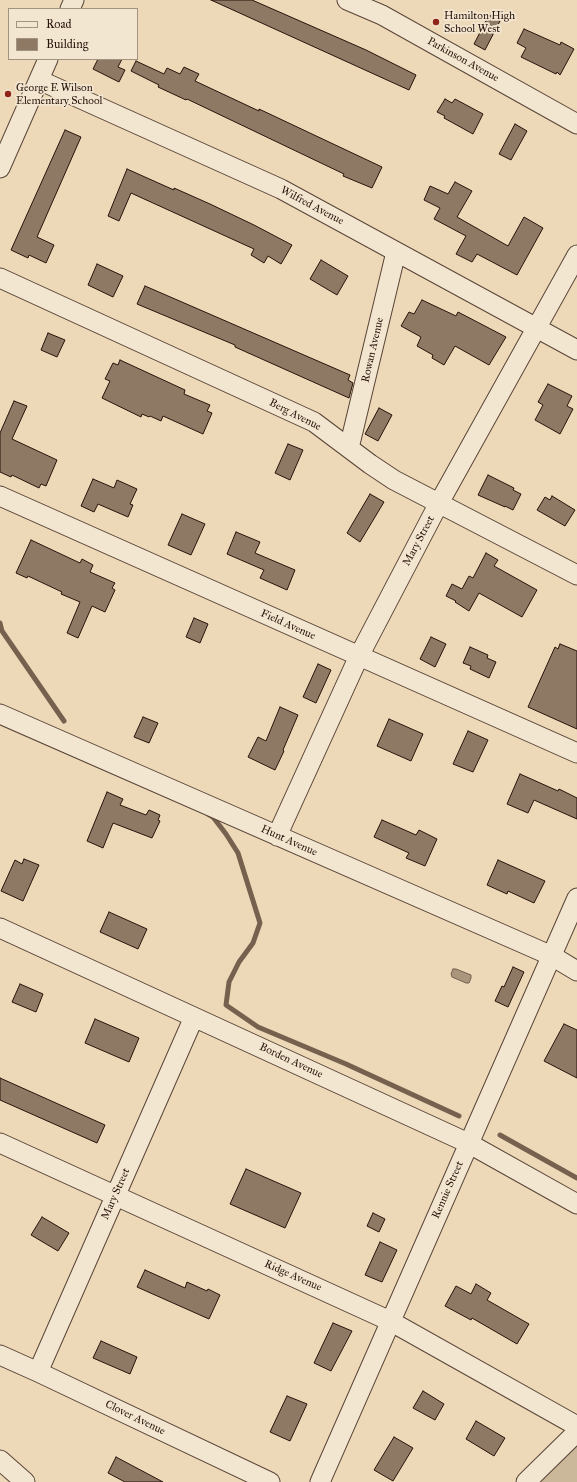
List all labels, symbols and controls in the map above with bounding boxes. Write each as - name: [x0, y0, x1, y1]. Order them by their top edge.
- legend: [8, 8, 138, 60]
- place label: Hamilton High School West: [444, 9, 515, 35]
- text: Road: [46, 17, 72, 31]
- marker: Hamilton High School West: [431, 17, 441, 27]
- street label: Parkinson Avenue: [425, 35, 501, 85]
- text: Building: [46, 37, 88, 51]
- place label: George E Wilson Elementary School: [16, 81, 103, 107]
- marker: George E Wilson Elementary School: [3, 89, 13, 99]
- street label: Wilfred Avenue: [278, 184, 346, 228]
- street label: Rowan Avenue: [359, 316, 387, 384]
- street label: Berg Avenue: [267, 396, 323, 434]
- street label: Mary Street: [400, 514, 438, 568]
- street label: Field Avenue: [259, 607, 317, 643]
- street label: Hunt Avenue: [259, 823, 319, 859]
- street label: Borden Avenue: [257, 1041, 325, 1081]
- street label: Rennie Street: [429, 1159, 467, 1221]
- street label: Mary Street: [99, 1166, 133, 1222]
- street label: Ridge Avenue: [262, 1257, 324, 1295]
- street label: Clover Avenue: [103, 1398, 167, 1438]

